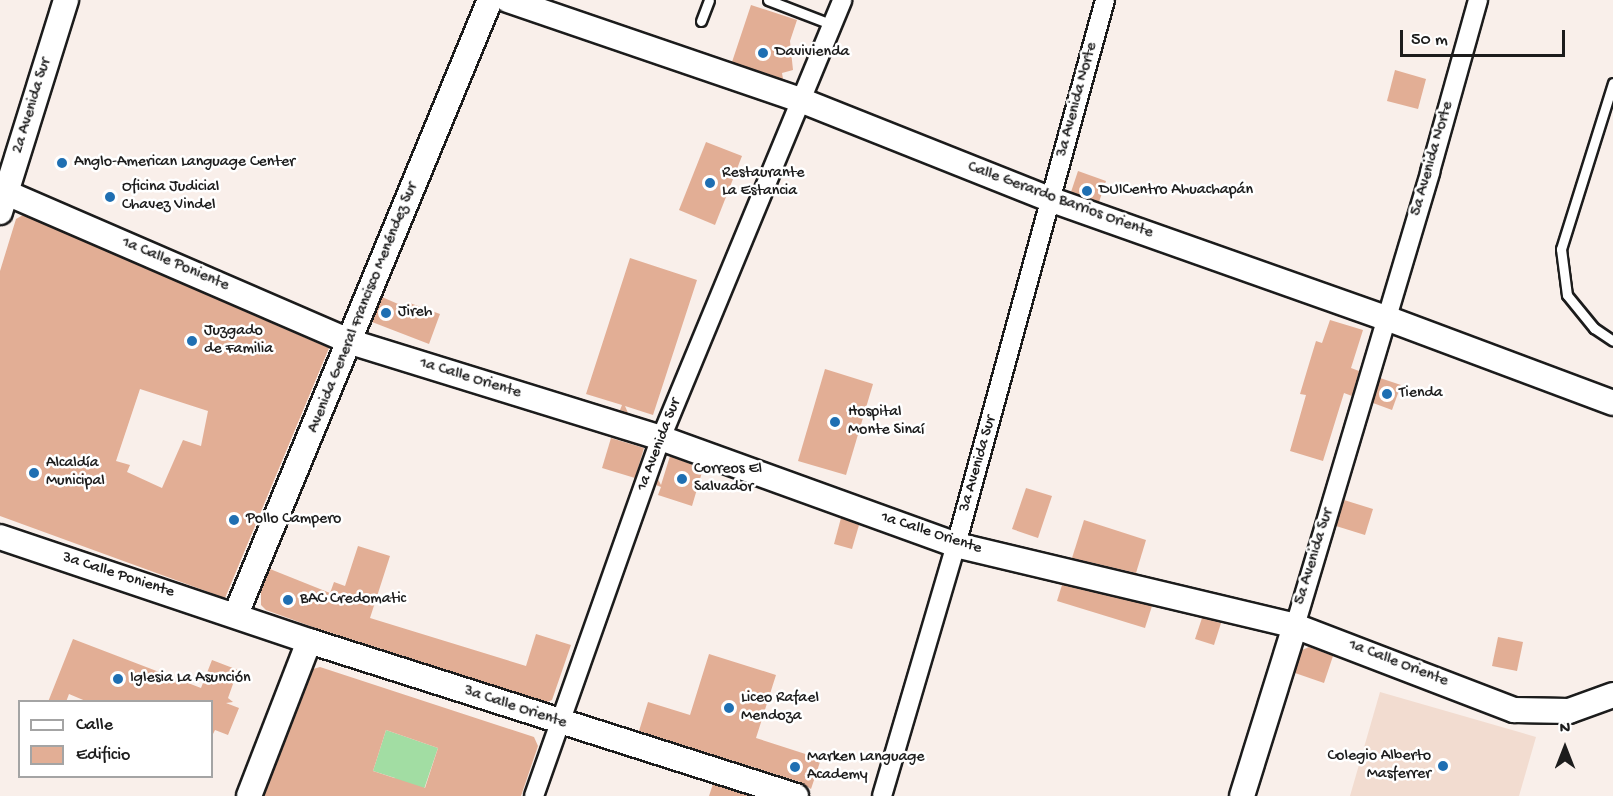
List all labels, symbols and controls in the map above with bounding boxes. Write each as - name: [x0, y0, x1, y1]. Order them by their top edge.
- scale bar: [1403, 18, 1568, 56]
- text: 50 m: [1411, 30, 1448, 51]
- street label: 3a Avenida Norte: [1053, 41, 1103, 159]
- place label: Davivienda: [775, 43, 849, 63]
- marker: Davivienda: [756, 46, 770, 60]
- street label: 2a Avenida Sur: [9, 56, 57, 156]
- street label: 5a Avenida Norte: [1407, 100, 1459, 218]
- place label: Anglo-American Language Center: [74, 153, 295, 173]
- marker: Anglo-American Language Center: [55, 156, 69, 170]
- street label: Calle Gerardo Barrios Oriente: [965, 158, 1155, 244]
- place label: Restaurante La Estancia: [722, 164, 804, 202]
- marker: Restaurante La Estancia: [703, 176, 717, 190]
- place label: Oficina Judicial Chavez Vindel: [122, 178, 219, 216]
- street label: Avenida General Francisco Menéndez Sur: [305, 180, 423, 436]
- place label: DUICentro Ahuachapán: [1099, 181, 1253, 201]
- marker: DUICentro Ahuachapán: [1080, 184, 1094, 198]
- marker: Oficina Judicial Chavez Vindel: [103, 190, 117, 204]
- street label: 1a Calle Poniente: [118, 234, 232, 296]
- place label: Jireh: [398, 303, 432, 323]
- marker: Jireh: [379, 306, 393, 320]
- place label: Juzgado de Familia: [204, 322, 273, 360]
- marker: Juzgado de Familia: [185, 334, 199, 348]
- street label: 1a Calle Oriente: [417, 354, 523, 404]
- place label: Tienda: [1399, 384, 1443, 404]
- marker: Tienda: [1380, 387, 1394, 401]
- street label: 1a Avenida Sur: [634, 396, 686, 494]
- place label: Hospital Monte Sinaí: [848, 403, 924, 441]
- marker: Hospital Monte Sinaí: [826, 413, 844, 431]
- street label: 3a Avenida Sur: [956, 414, 1002, 514]
- place label: Alcaldía Municipal: [46, 454, 105, 492]
- place label: Correos El Salvador: [694, 460, 762, 498]
- marker: Alcaldía Municipal: [27, 466, 41, 480]
- marker: Correos El Salvador: [675, 472, 689, 486]
- street label: 5a Avenida Sur: [1291, 507, 1339, 607]
- street label: 1a Calle Oriente: [878, 509, 984, 559]
- place label: Pollo Campero: [246, 510, 341, 530]
- marker: Pollo Campero: [227, 513, 241, 527]
- street label: 3a Calle Poniente: [60, 549, 176, 603]
- place label: BAC Credomatic: [300, 590, 406, 610]
- marker: BAC Credomatic: [281, 593, 295, 607]
- street label: 1a Calle Oriente: [1345, 636, 1451, 692]
- place label: Iglesia La Asunción: [130, 669, 251, 689]
- marker: Iglesia La Asunción: [111, 672, 125, 686]
- street label: 3a Calle Oriente: [461, 682, 569, 734]
- place label: Liceo Rafael Mendoza: [741, 689, 819, 727]
- legend: [18, 700, 213, 778]
- marker: Liceo Rafael Mendoza: [722, 701, 736, 715]
- text: Calle: [76, 715, 113, 736]
- north arrow: [1535, 718, 1595, 778]
- text: N: [1560, 720, 1570, 739]
- text: Edificio: [76, 745, 130, 766]
- place label: Colegio Alberto Masferrer: [1327, 747, 1431, 785]
- place label: Marken Language Academy: [807, 748, 925, 786]
- marker: Colegio Alberto Masferrer: [1436, 759, 1450, 773]
- marker: Marken Language Academy: [788, 760, 802, 774]

